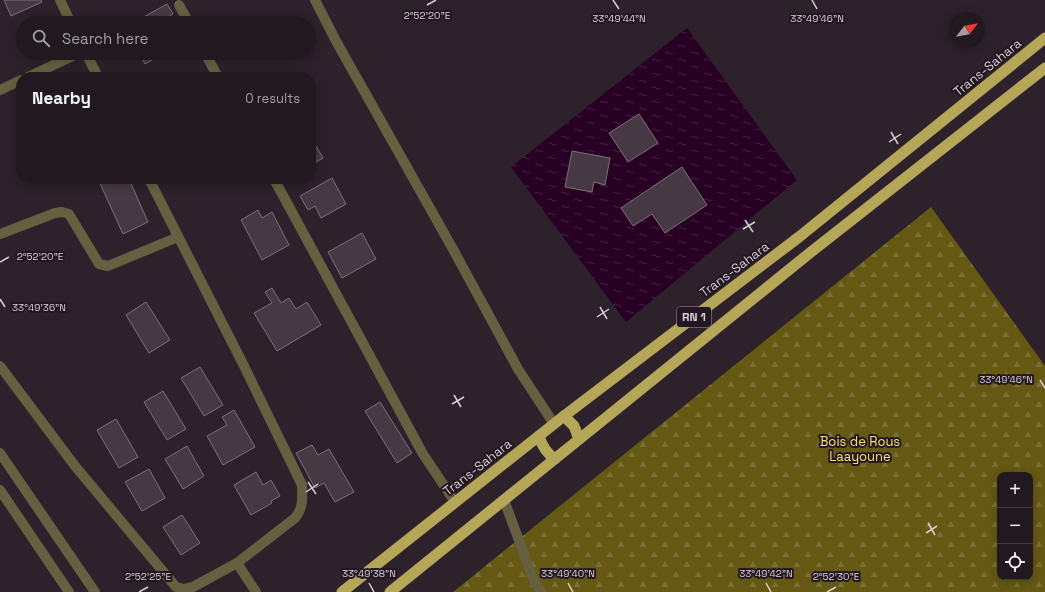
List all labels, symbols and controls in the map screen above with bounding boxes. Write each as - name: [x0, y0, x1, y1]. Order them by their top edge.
- text: 2°52'20"E: [404, 9, 451, 22]
- text: 33°49'44"N: [592, 12, 646, 25]
- text: 33°49'46"N: [790, 12, 844, 25]
- north arrow: [949, 12, 985, 48]
- search box: [16, 16, 316, 60]
- icon: search: [30, 27, 52, 49]
- text: Search here: [62, 29, 148, 48]
- street label: Trans-Sahara: [950, 34, 1025, 100]
- text: Nearby: [32, 87, 91, 109]
- text: 0 results: [245, 90, 300, 107]
- street label: Trans-Sahara: [696, 237, 773, 301]
- text: 2°52'20"E: [17, 250, 64, 263]
- text: 33°49'36"N: [12, 301, 66, 314]
- road number: RN 1: [677, 307, 711, 327]
- text: 33°49'46"N: [979, 373, 1033, 386]
- park label: Bois de Rous Laayoune: [820, 433, 900, 465]
- street label: Trans-Sahara: [440, 435, 515, 500]
- map controls: [997, 472, 1033, 580]
- button: +: [997, 472, 1033, 508]
- button: −: [997, 508, 1033, 544]
- button: locate: [997, 544, 1033, 580]
- text: 33°49'38"N: [342, 567, 396, 580]
- text: 33°49'40"N: [541, 567, 595, 580]
- text: 33°49'42"N: [739, 567, 793, 580]
- text: 2°52'25"E: [125, 570, 171, 583]
- text: 2°52'30"E: [813, 570, 860, 583]

